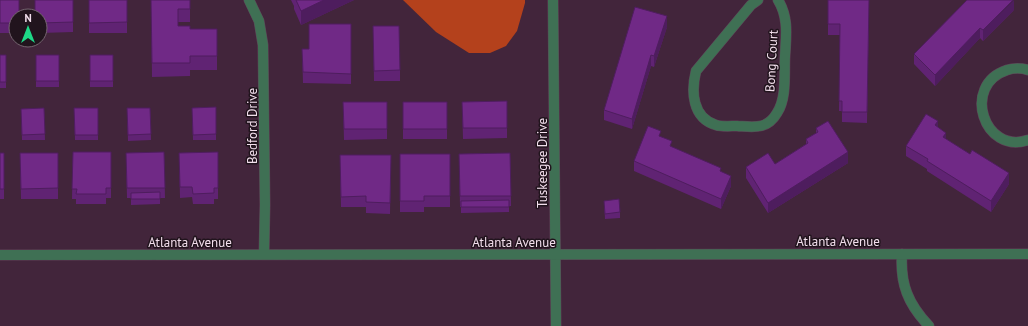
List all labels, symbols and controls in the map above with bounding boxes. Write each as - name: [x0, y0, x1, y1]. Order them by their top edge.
- north arrow: [8, 8, 48, 48]
- text: N: [24, 11, 32, 25]
- street label: Bong Court: [761, 29, 782, 93]
- street label: Bedford Drive: [244, 88, 261, 164]
- street label: Tuskeegee Drive: [534, 118, 551, 208]
- street label: Atlanta Avenue: [796, 233, 880, 250]
- street label: Atlanta Avenue: [148, 234, 232, 251]
- street label: Atlanta Avenue: [472, 234, 556, 251]

